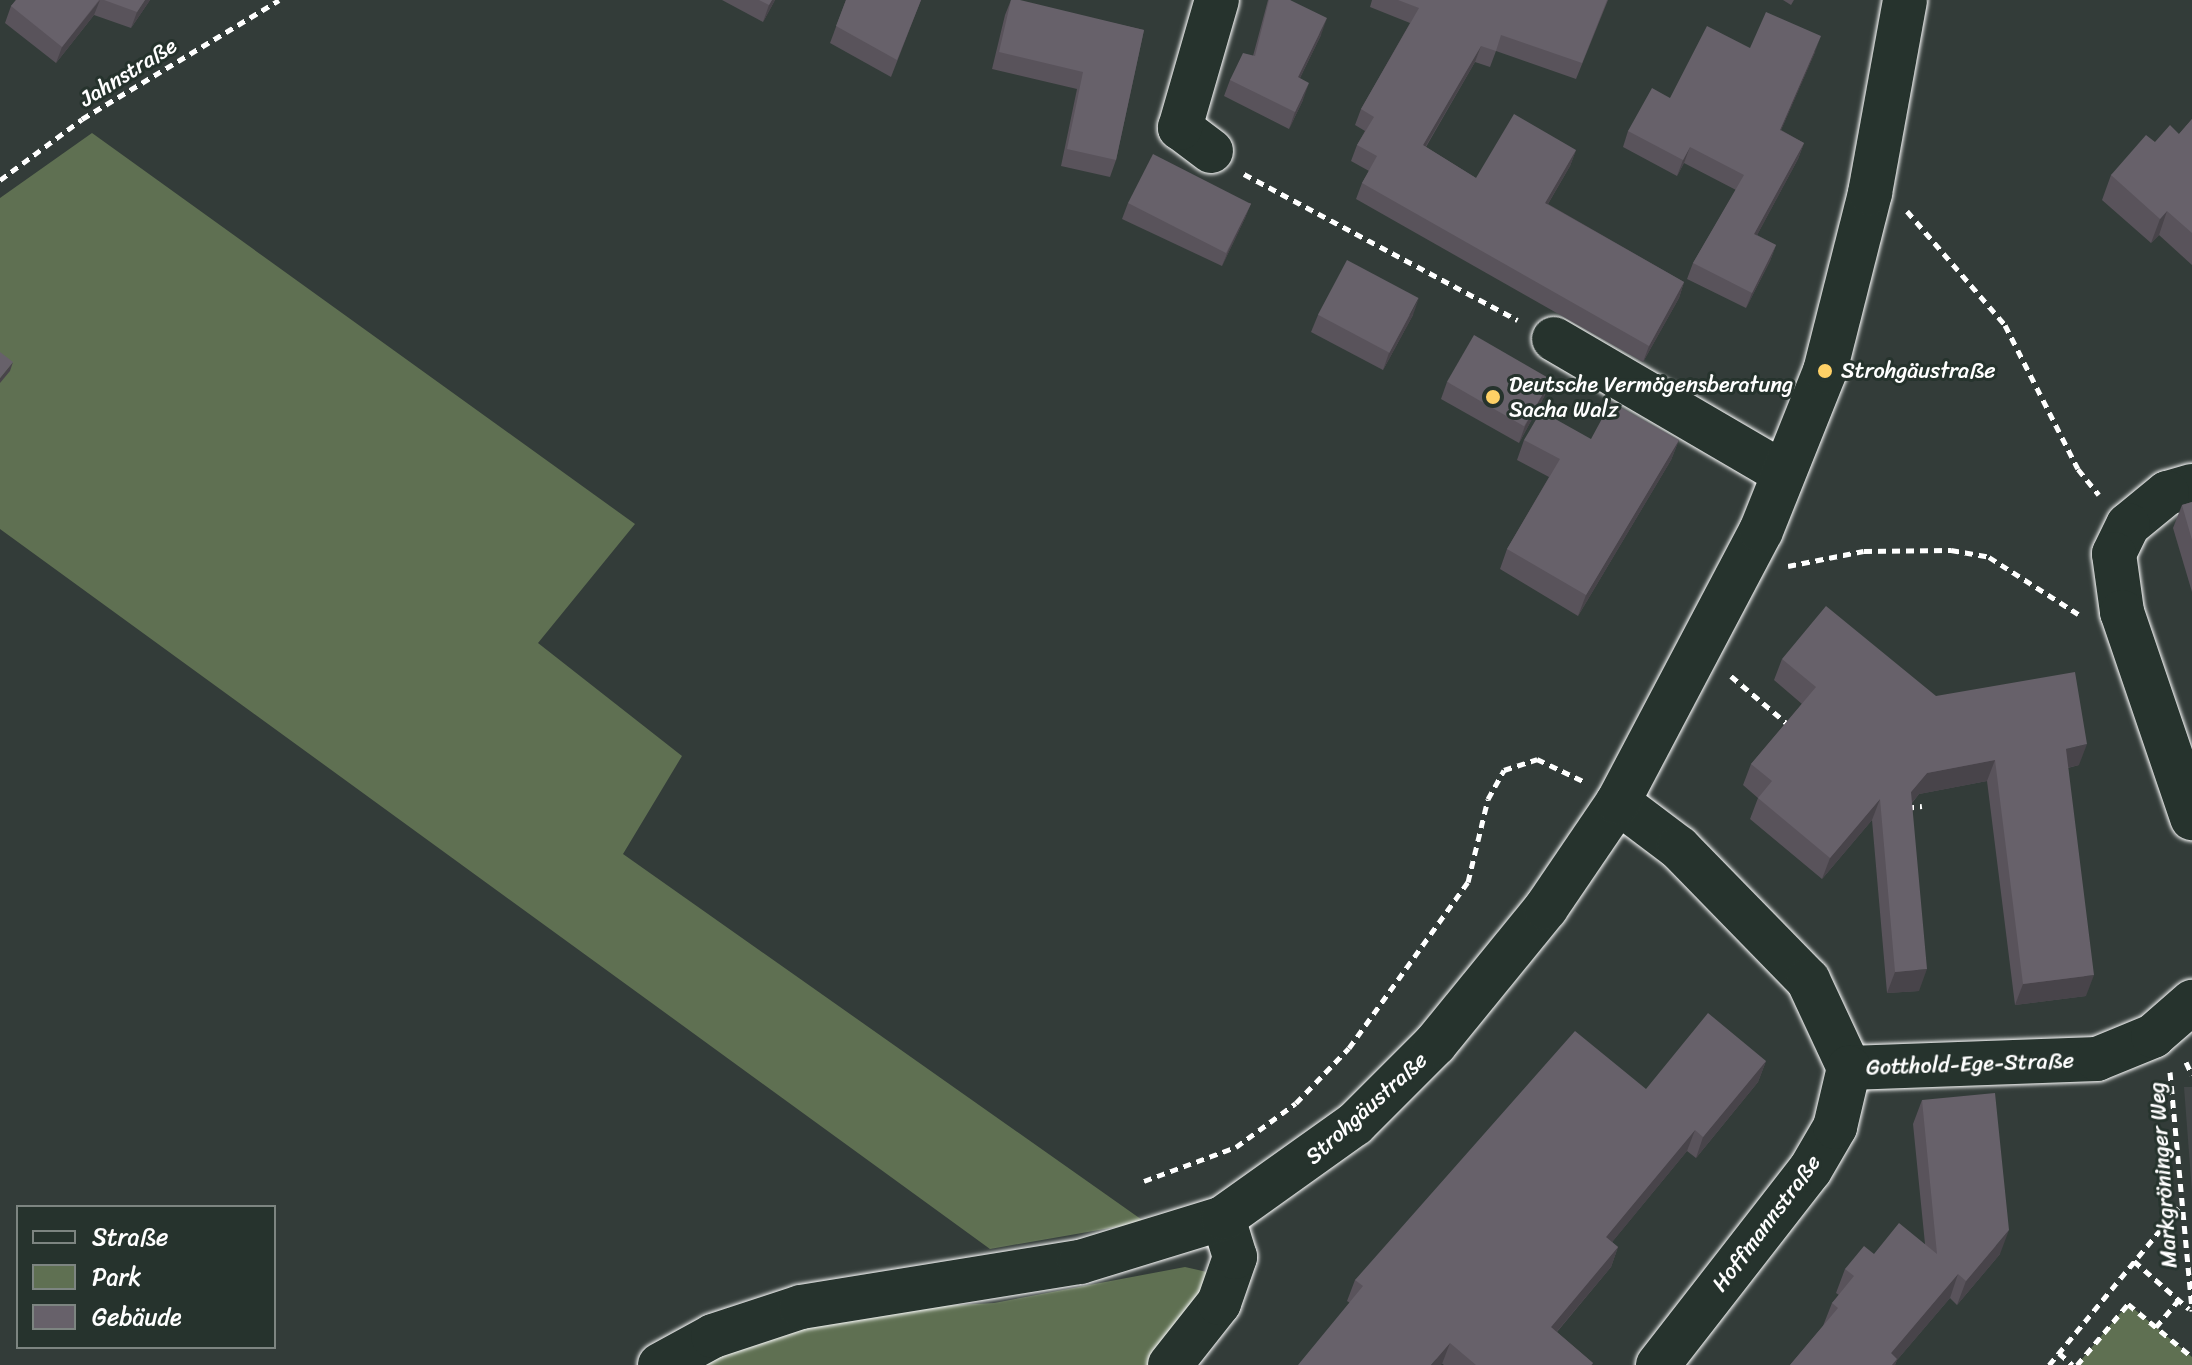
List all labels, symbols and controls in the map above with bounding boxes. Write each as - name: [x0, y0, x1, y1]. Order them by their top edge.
- street label: Jahnstraße: [75, 32, 181, 112]
- place label: Strohgäustraße: [1841, 358, 1996, 384]
- marker: Strohgäustraße: [1816, 362, 1834, 380]
- place label: Deutsche Vermögensberatung Sacha Walz: [1509, 371, 1795, 422]
- marker: Deutsche Vermögensberatung Sacha Walz: [1484, 388, 1502, 406]
- street label: Strohgäustraße: [1300, 1046, 1432, 1170]
- street label: Gotthold-Ege-Straße: [1866, 1047, 2074, 1081]
- street label: Markgröninger Weg: [2143, 1081, 2183, 1269]
- street label: Hoffmannstraße: [1706, 1149, 1826, 1297]
- legend: [16, 1205, 276, 1349]
- text: Straße: [92, 1216, 168, 1258]
- text: Park: [92, 1256, 141, 1298]
- text: Gebäude: [92, 1296, 182, 1338]

